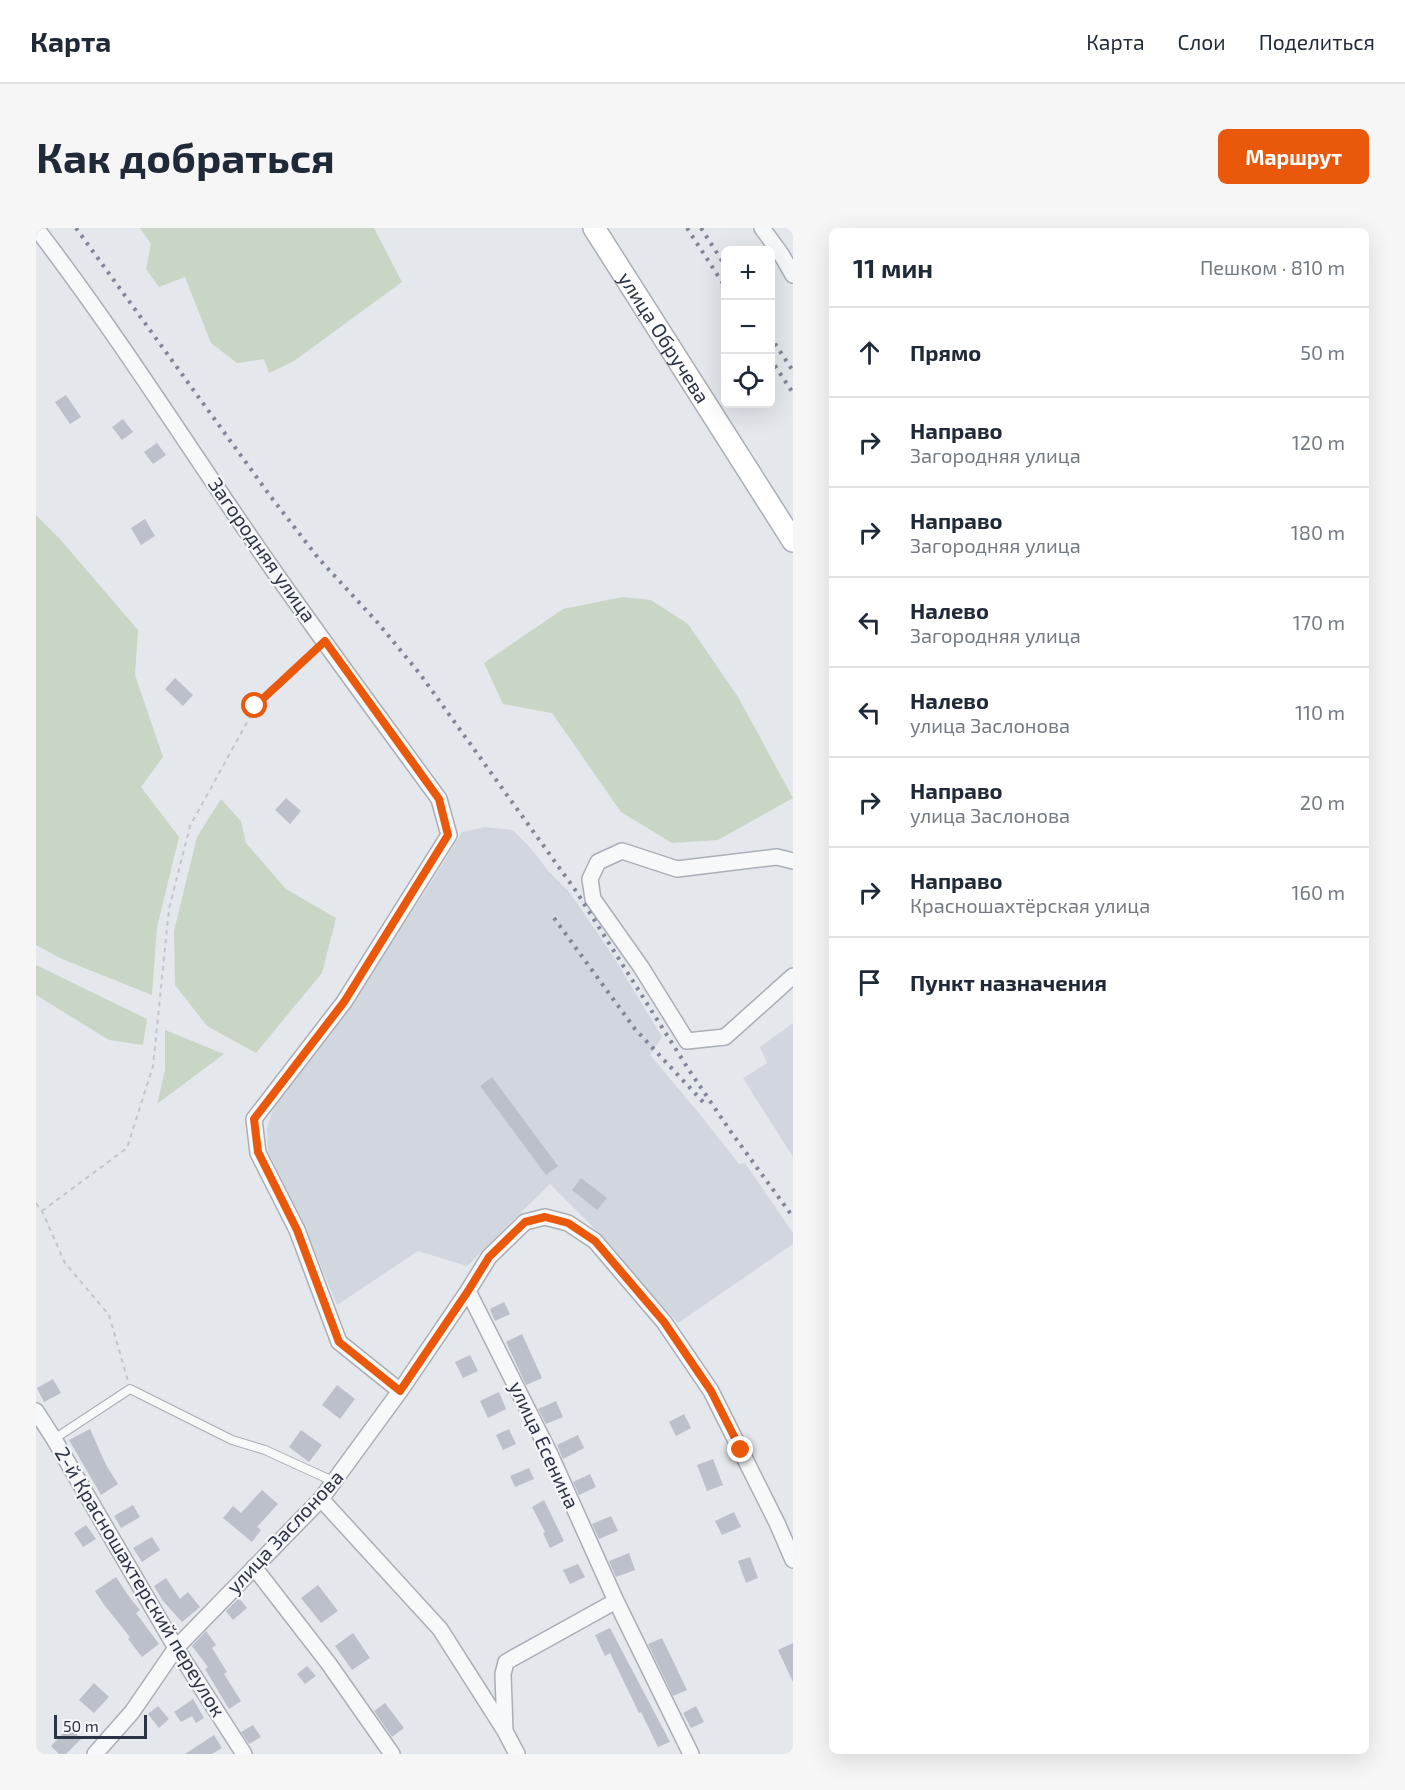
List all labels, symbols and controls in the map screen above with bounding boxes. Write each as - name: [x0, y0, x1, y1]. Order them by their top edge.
- text: Карта: [30, 24, 111, 58]
- text: Карта: [1086, 29, 1145, 54]
- text: Слои: [1178, 29, 1226, 54]
- text: Поделиться: [1259, 29, 1375, 54]
- button: Маршрут: [1218, 129, 1369, 184]
- text: Как добраться: [36, 131, 335, 181]
- map controls: [721, 246, 775, 408]
- button: +: [721, 246, 775, 300]
- text: 11 мин: [853, 252, 933, 283]
- text: Пешком · 810 m: [1200, 255, 1345, 279]
- street label: улица Обручева: [613, 267, 715, 407]
- button: −: [721, 300, 775, 354]
- icon: ahead: [853, 336, 886, 369]
- text: Прямо: [910, 339, 981, 365]
- text: 50 m: [1300, 340, 1345, 364]
- button: locate: [721, 354, 775, 408]
- text: Направо: [910, 417, 1003, 443]
- icon: right: [853, 426, 886, 459]
- text: 120 m: [1292, 430, 1345, 454]
- text: Загородняя улица: [910, 443, 1081, 467]
- street label: Загородняя улица: [203, 473, 322, 627]
- text: Направо: [910, 507, 1003, 533]
- icon: right: [853, 516, 886, 549]
- text: 180 m: [1291, 520, 1345, 544]
- text: Загородняя улица: [910, 533, 1081, 557]
- text: Налево: [910, 597, 989, 623]
- icon: left: [853, 606, 886, 639]
- text: 170 m: [1293, 610, 1345, 634]
- text: Загородняя улица: [910, 623, 1081, 647]
- text: Налево: [910, 687, 989, 713]
- route start: [241, 692, 267, 718]
- icon: left: [853, 696, 886, 729]
- text: 110 m: [1295, 700, 1345, 724]
- text: улица Заслонова: [910, 713, 1070, 737]
- text: Направо: [910, 777, 1003, 803]
- icon: right: [853, 786, 886, 819]
- text: 20 m: [1300, 790, 1345, 814]
- text: улица Заслонова: [910, 803, 1070, 827]
- text: Направо: [910, 867, 1003, 893]
- icon: right: [853, 876, 886, 909]
- text: 160 m: [1292, 880, 1345, 904]
- text: Красношахтёрская улица: [910, 893, 1150, 917]
- icon: arrive: [853, 966, 886, 999]
- text: Пункт назначения: [910, 969, 1107, 995]
- street label: улица Есенина: [504, 1377, 585, 1513]
- route end: [727, 1436, 753, 1462]
- street label: 2-й Красношахтерский переулок: [50, 1442, 231, 1721]
- street label: улица Заслонова: [221, 1465, 348, 1599]
- scale bar: [54, 1712, 147, 1740]
- text: 50 m: [63, 1716, 99, 1735]

